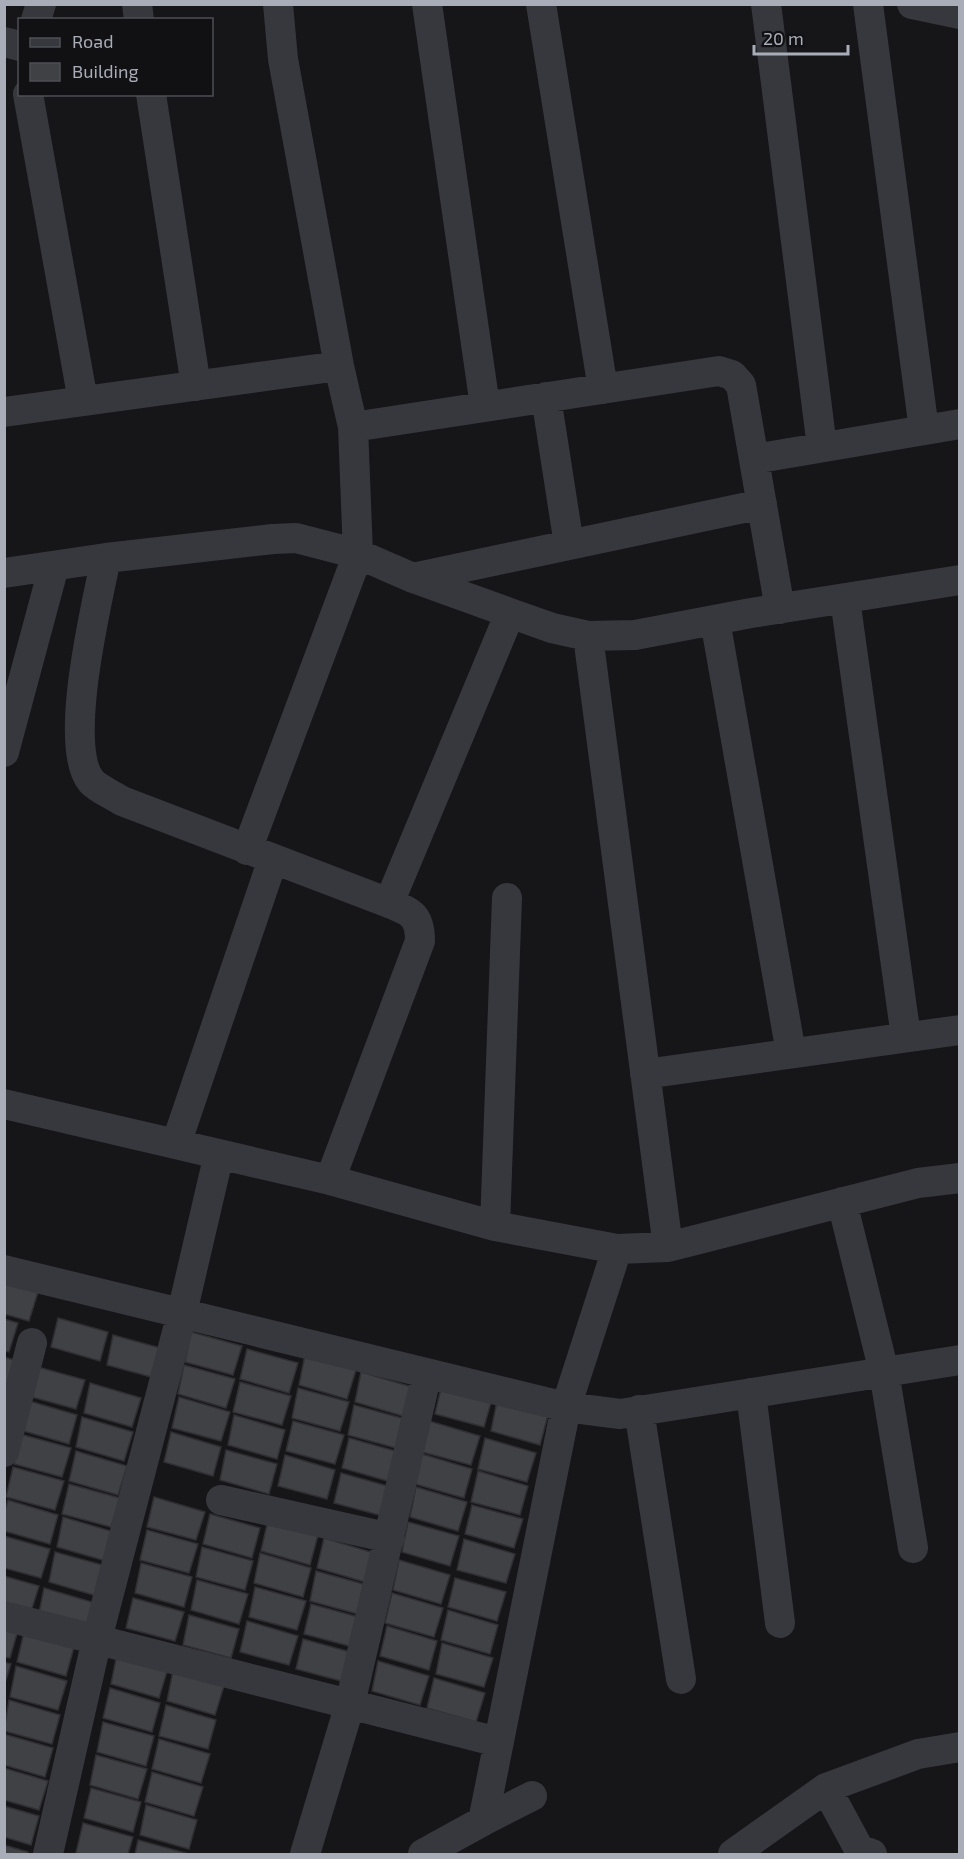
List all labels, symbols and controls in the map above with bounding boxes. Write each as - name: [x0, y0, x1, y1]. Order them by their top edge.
- legend: [18, 18, 213, 96]
- scale bar: [754, 18, 848, 56]
- text: 20 m: [763, 27, 804, 49]
- text: Road: [72, 30, 113, 52]
- text: Building: [72, 60, 139, 82]

